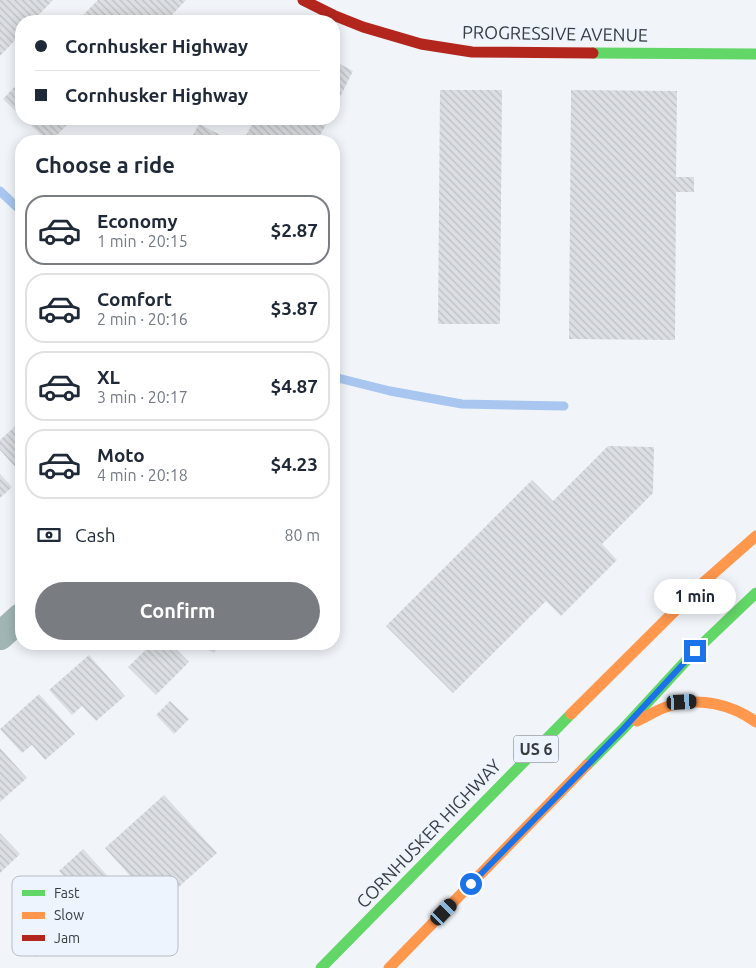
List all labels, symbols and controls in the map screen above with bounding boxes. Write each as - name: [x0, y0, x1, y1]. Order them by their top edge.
- street label: PROGRESSIVE AVENUE: [462, 21, 648, 45]
- text: Cornhusker Highway: [65, 35, 248, 57]
- text: Cornhusker Highway: [65, 84, 248, 106]
- text: Choose a ride: [35, 152, 175, 177]
- icon: car: [37, 208, 82, 253]
- text: Economy: [97, 210, 178, 232]
- text: $2.87: [270, 219, 318, 241]
- text: 1 min · 20:15: [97, 232, 188, 250]
- icon: car: [37, 286, 82, 331]
- text: Comfort: [97, 288, 172, 310]
- text: $3.87: [270, 297, 318, 319]
- text: 2 min · 20:16: [97, 310, 188, 328]
- icon: car: [37, 364, 82, 409]
- text: XL: [97, 366, 120, 388]
- text: $4.87: [270, 375, 318, 397]
- text: 3 min · 20:17: [97, 388, 188, 406]
- icon: car: [37, 442, 82, 487]
- text: Moto: [97, 444, 145, 466]
- text: $4.23: [270, 453, 318, 475]
- text: 4 min · 20:18: [97, 466, 188, 484]
- icon: cash: [35, 521, 63, 549]
- text: Cash: [75, 524, 116, 546]
- text: 80 m: [284, 526, 320, 544]
- callout: 1 min: [654, 578, 736, 614]
- button: Confirm: [35, 582, 320, 640]
- text: 1 min: [675, 587, 715, 605]
- route end: [684, 640, 706, 662]
- car: [666, 694, 697, 710]
- road number: US 6: [514, 736, 558, 762]
- street label: CORNHUSKER HIGHWAY: [352, 755, 505, 912]
- route start: [460, 873, 482, 895]
- legend: [12, 876, 178, 956]
- text: Fast: [54, 885, 80, 901]
- car: [428, 896, 459, 928]
- text: Slow: [54, 907, 84, 923]
- text: Jam: [54, 930, 80, 946]

